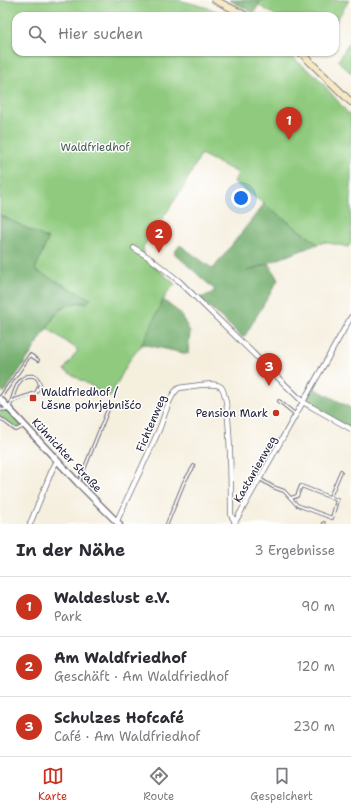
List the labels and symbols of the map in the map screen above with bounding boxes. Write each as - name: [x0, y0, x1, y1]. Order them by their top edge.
- pin: 1: [276, 107, 302, 140]
- park label: Waldfriedhof: [61, 140, 130, 155]
- your location: [231, 188, 251, 208]
- pin: 2: [146, 220, 172, 253]
- pin: 3: [256, 353, 282, 386]
- place label: Waldfriedhof / Lěsne pohrjebnišćo: [41, 385, 142, 413]
- street label: Fichtenweg: [133, 392, 170, 454]
- marker: Waldfriedhof / Lěsne pohrjebnišćo: [28, 393, 38, 403]
- place label: Pension Mark: [196, 406, 268, 421]
- marker: Pension Mark: [271, 408, 281, 418]
- street label: Kühnichter Straße: [28, 415, 105, 496]
- street label: Kastanienweg: [230, 433, 281, 505]

